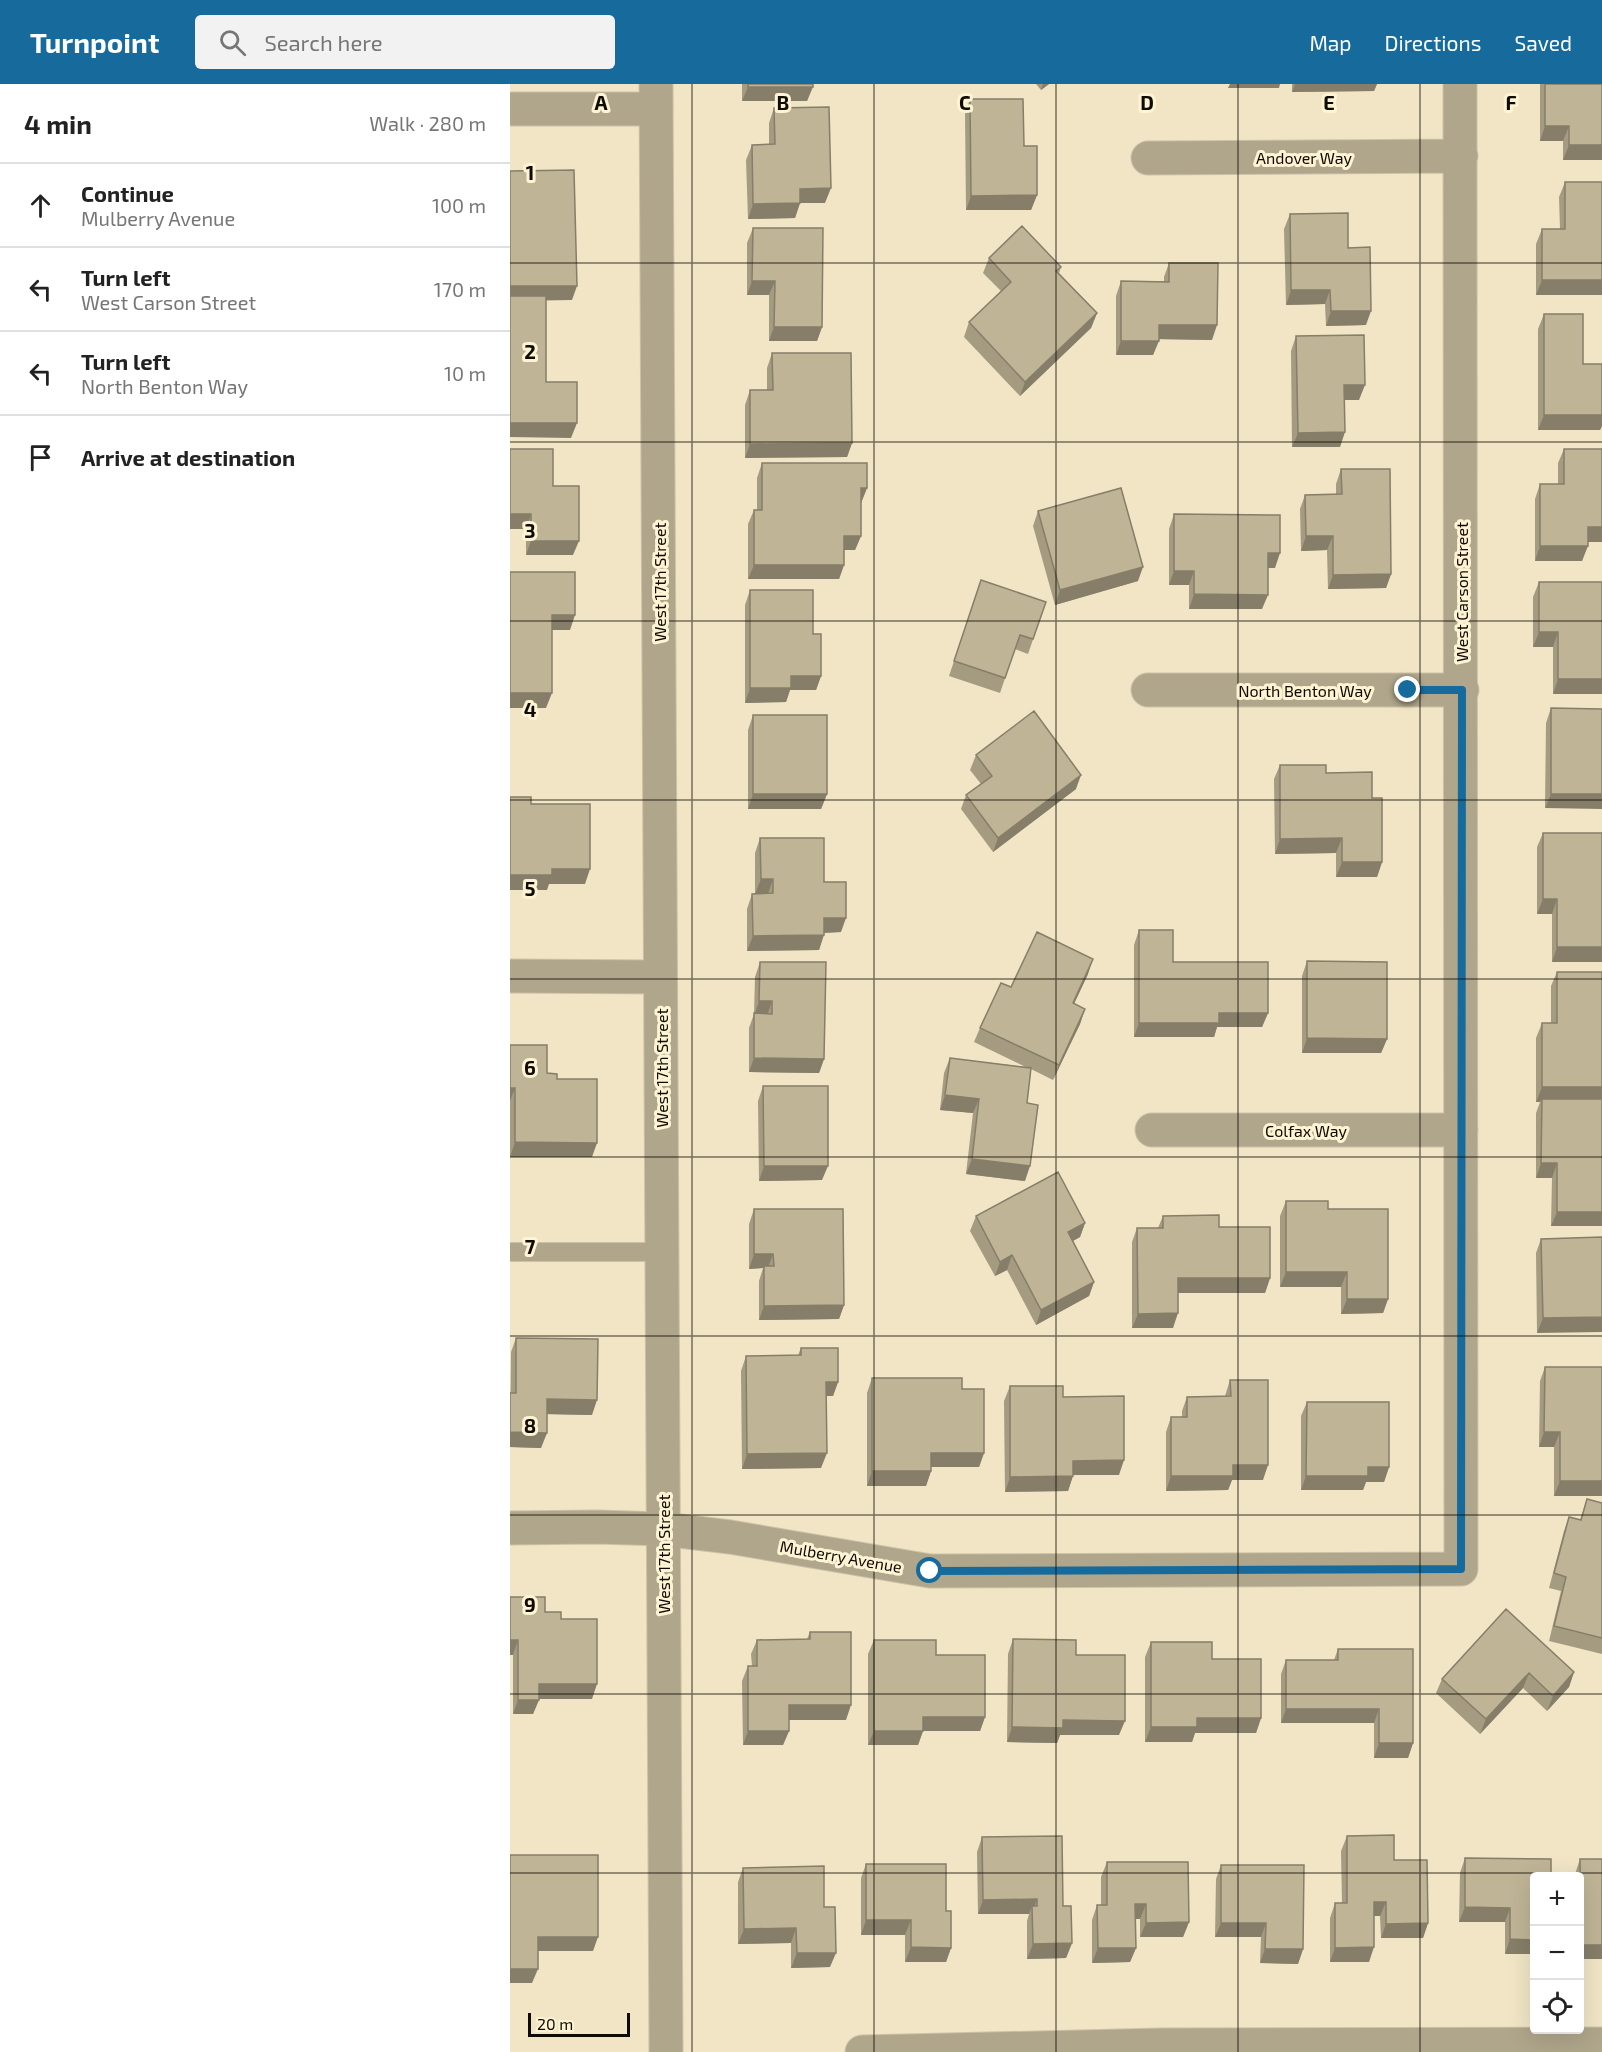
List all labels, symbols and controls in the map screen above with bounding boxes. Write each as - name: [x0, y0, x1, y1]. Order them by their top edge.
- search box: [195, 15, 615, 69]
- text: Turnpoint: [30, 25, 159, 59]
- icon: search: [216, 26, 249, 59]
- text: Search here: [264, 29, 383, 55]
- text: Map: [1309, 30, 1352, 55]
- text: Directions: [1385, 30, 1481, 55]
- text: Saved: [1514, 30, 1572, 55]
- text: A: [594, 90, 608, 114]
- text: B: [777, 90, 789, 114]
- text: C: [959, 90, 971, 114]
- text: D: [1140, 90, 1154, 114]
- text: E: [1323, 90, 1335, 114]
- text: F: [1505, 90, 1517, 114]
- text: 4 min: [24, 108, 92, 139]
- text: Walk · 280 m: [369, 111, 486, 135]
- street label: Andover Way: [1256, 148, 1353, 167]
- text: 1: [526, 160, 534, 184]
- text: Continue: [81, 180, 174, 206]
- icon: ahead: [24, 189, 57, 222]
- text: 100 m: [432, 193, 486, 217]
- text: Mulberry Avenue: [81, 206, 235, 230]
- text: Turn left: [81, 264, 170, 290]
- icon: left: [24, 273, 57, 306]
- text: 170 m: [434, 277, 486, 301]
- text: West Carson Street: [81, 290, 256, 314]
- text: 2: [524, 339, 536, 363]
- text: Turn left: [81, 348, 170, 374]
- icon: left: [24, 357, 57, 390]
- text: 10 m: [444, 361, 486, 385]
- text: North Benton Way: [81, 374, 248, 398]
- icon: arrive: [24, 441, 57, 474]
- text: Arrive at destination: [81, 444, 295, 470]
- text: 3: [524, 518, 536, 542]
- street label: West 17th Street: [650, 522, 669, 642]
- street label: West Carson Street: [1452, 522, 1471, 662]
- route end: [1394, 676, 1420, 702]
- street label: North Benton Way: [1238, 681, 1372, 700]
- text: 4: [524, 697, 537, 721]
- text: 5: [524, 876, 536, 900]
- street label: West 17th Street: [652, 1008, 671, 1128]
- text: 6: [524, 1055, 536, 1079]
- street label: Colfax Way: [1265, 1121, 1347, 1140]
- text: 7: [525, 1234, 536, 1258]
- text: 8: [524, 1413, 536, 1437]
- street label: West 17th Street: [654, 1494, 673, 1614]
- street label: Mulberry Avenue: [779, 1536, 903, 1576]
- route start: [916, 1557, 942, 1583]
- text: 9: [524, 1592, 536, 1616]
- map controls: [1530, 1872, 1584, 2034]
- button: +: [1530, 1872, 1584, 1926]
- button: −: [1530, 1926, 1584, 1980]
- button: locate: [1530, 1980, 1584, 2034]
- scale bar: [528, 2010, 630, 2038]
- text: 20 m: [537, 2014, 573, 2033]

